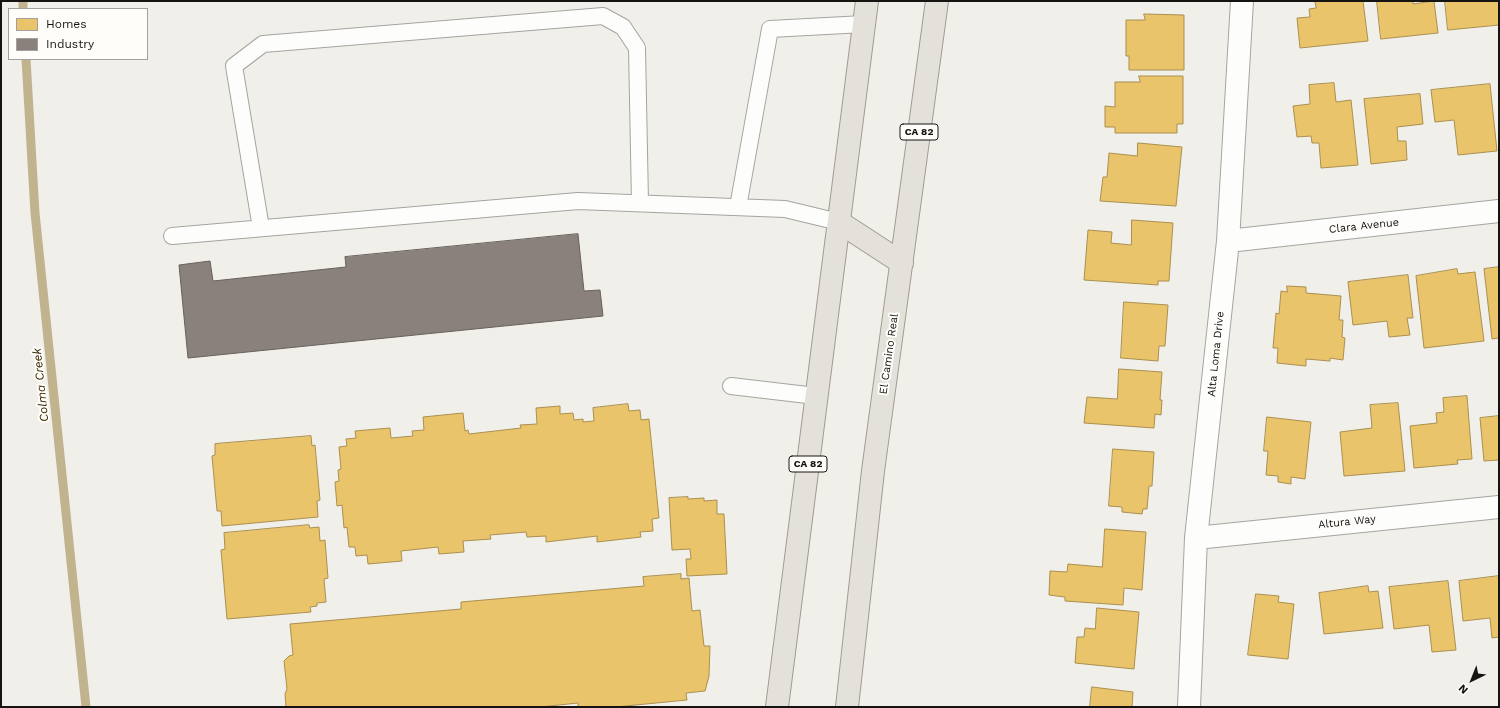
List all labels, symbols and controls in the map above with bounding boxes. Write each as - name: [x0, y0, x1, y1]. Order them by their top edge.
- legend: [8, 8, 148, 60]
- text: Homes: [46, 17, 87, 31]
- text: Industry: [46, 37, 94, 51]
- road number: CA 82: [900, 124, 938, 140]
- street label: Clara Avenue: [1328, 216, 1400, 236]
- street label: Alta Loma Drive: [1205, 311, 1227, 397]
- street label: El Camino Real: [877, 313, 901, 395]
- water label: Colma Creek: [30, 347, 52, 423]
- road number: CA 82: [789, 456, 827, 472]
- street label: Altura Way: [1318, 512, 1376, 532]
- north arrow: [1452, 660, 1492, 700]
- text: N: [1456, 682, 1471, 697]

